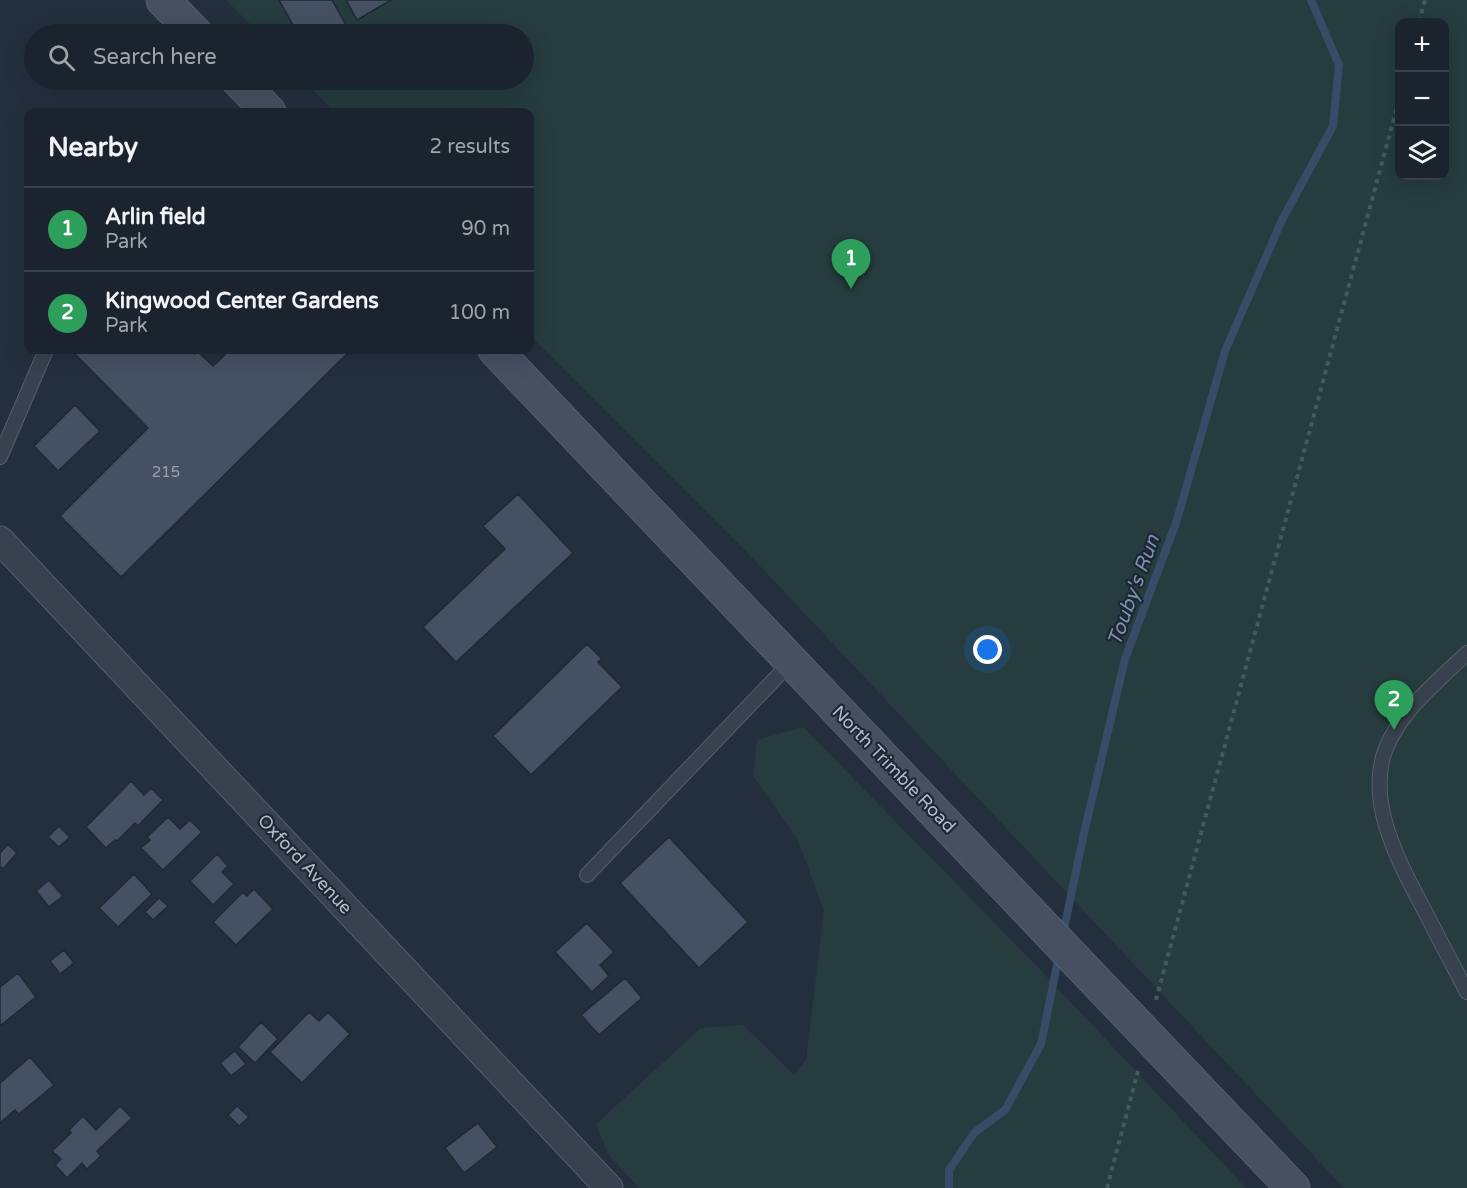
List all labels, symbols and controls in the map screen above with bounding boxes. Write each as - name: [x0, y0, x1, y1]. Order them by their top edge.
- map controls: [1395, 18, 1449, 180]
- button: +: [1395, 18, 1449, 72]
- search box: [24, 24, 534, 90]
- icon: search: [45, 41, 78, 74]
- text: Search here: [93, 44, 217, 70]
- button: −: [1395, 72, 1449, 126]
- button: layers: [1395, 126, 1449, 180]
- text: Nearby: [48, 132, 138, 163]
- text: 2 results: [430, 135, 510, 159]
- text: Arlin field: [105, 204, 206, 230]
- text: 1: [61, 217, 74, 241]
- text: 90 m: [461, 217, 510, 241]
- text: Park: [105, 230, 148, 254]
- pin: 1: [832, 240, 870, 289]
- text: Kingwood Center Gardens: [105, 288, 379, 314]
- text: 2: [61, 301, 74, 325]
- text: 100 m: [449, 301, 510, 325]
- text: Park: [105, 314, 148, 338]
- house number: 215: [152, 463, 180, 481]
- water label: Touby's Run: [1103, 531, 1165, 649]
- your location: [973, 635, 1002, 664]
- pin: 2: [1374, 680, 1414, 730]
- street label: North Trimble Road: [828, 701, 960, 837]
- street label: Oxford Avenue: [253, 809, 357, 919]

